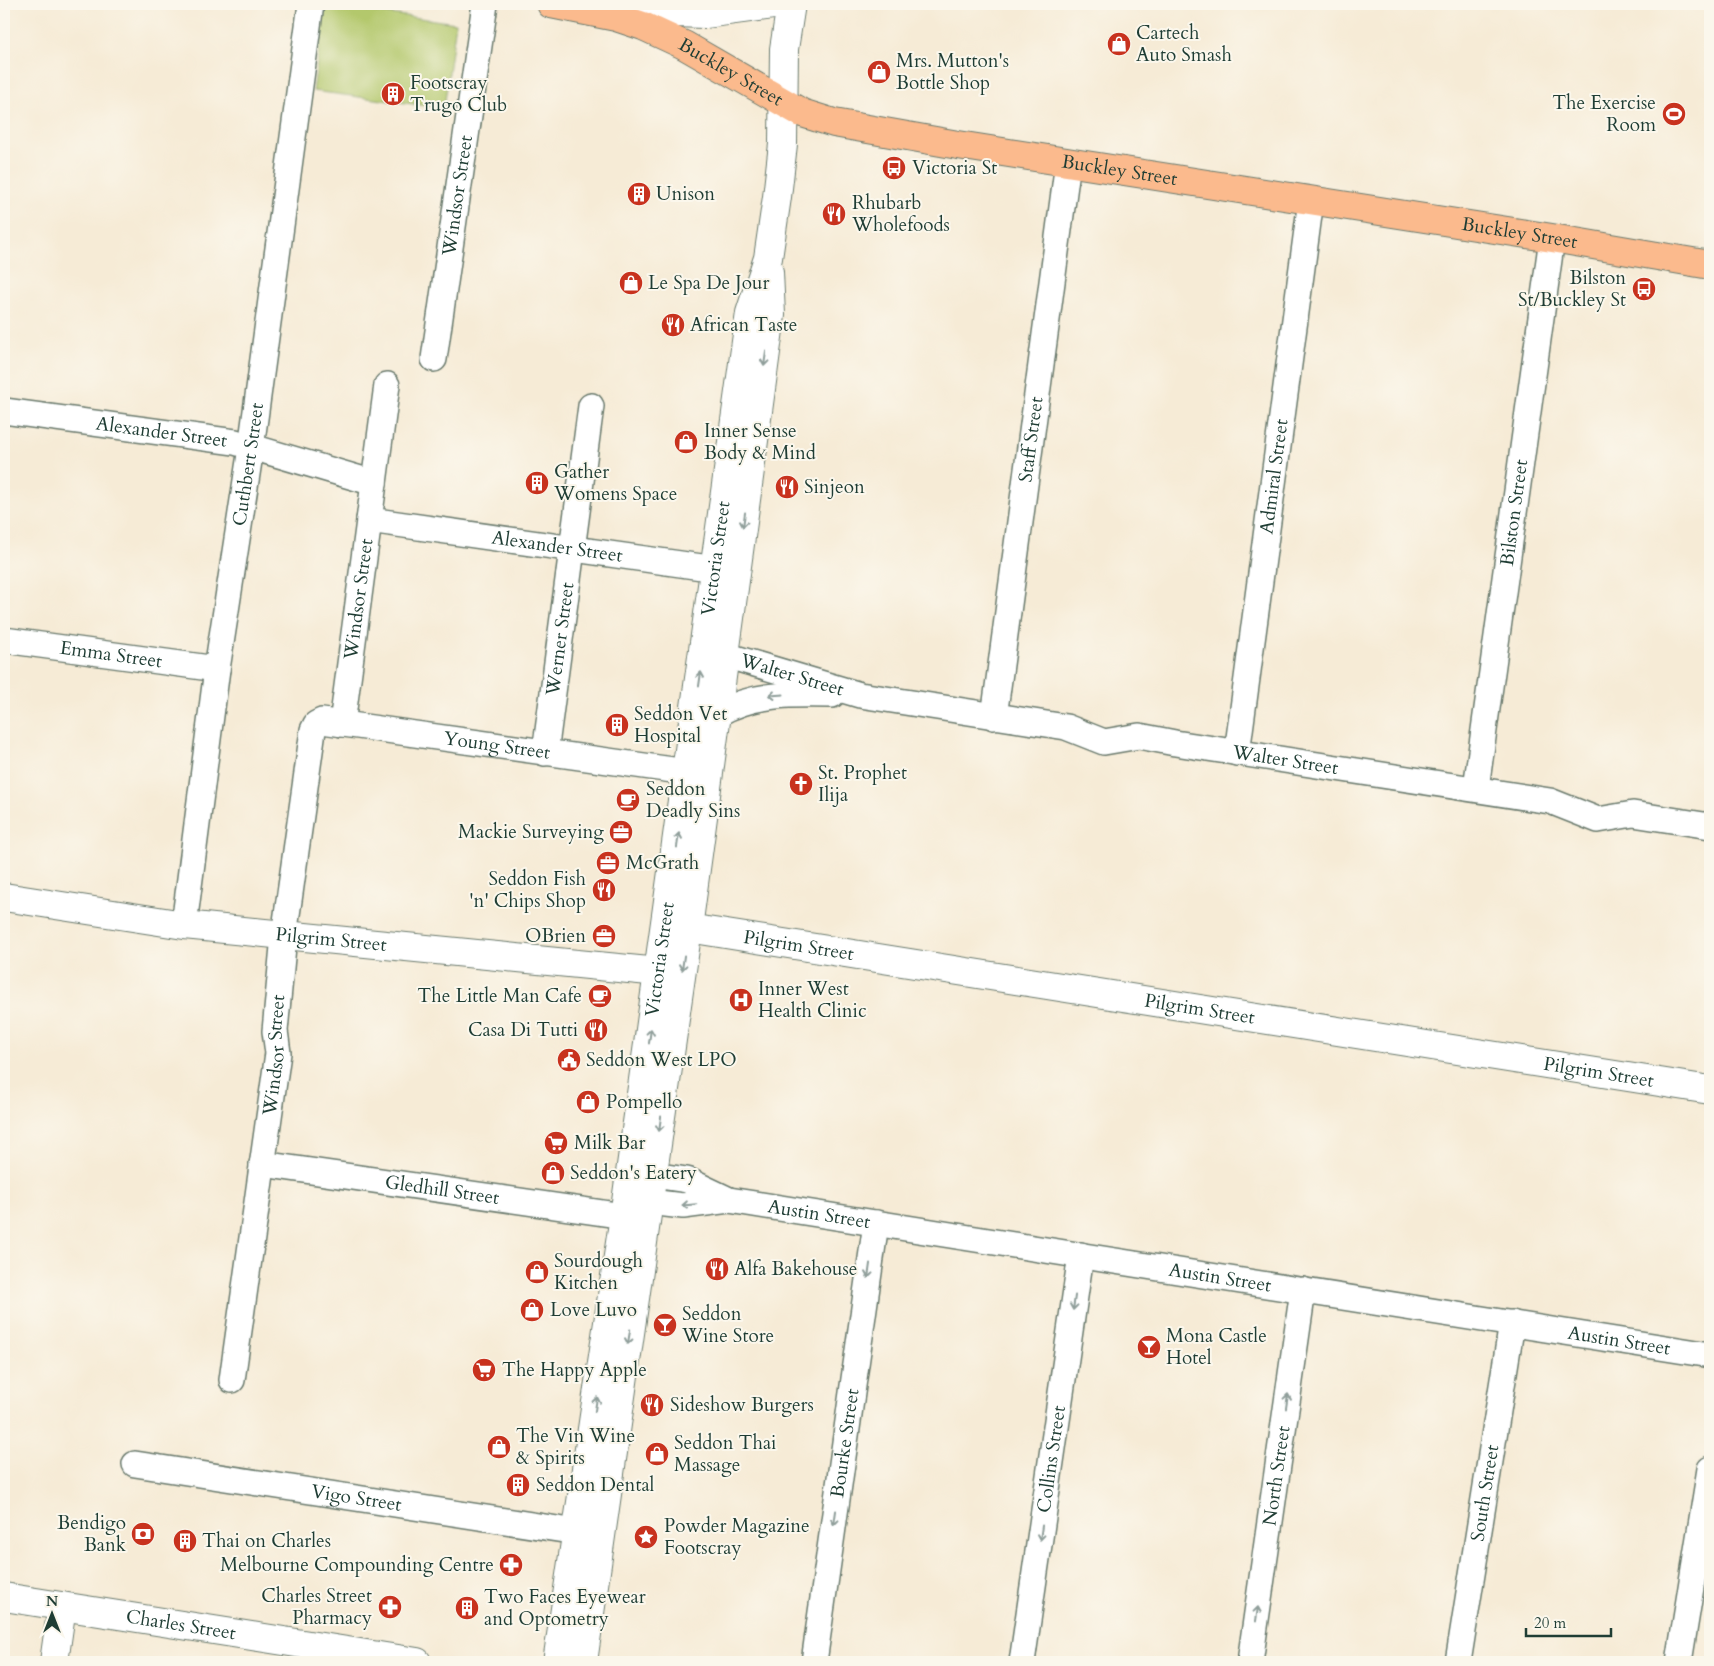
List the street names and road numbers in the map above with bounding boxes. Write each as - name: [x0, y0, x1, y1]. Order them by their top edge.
- street label: Buckley Street: [674, 32, 788, 112]
- street label: Windsor Street: [436, 134, 479, 259]
- street label: Buckley Street: [1060, 148, 1179, 192]
- street label: Buckley Street: [1460, 211, 1579, 255]
- street label: Staff Street: [1012, 395, 1050, 484]
- street label: Cuthbert Street: [226, 401, 270, 528]
- street label: Alexander Street: [94, 410, 229, 454]
- street label: Admiral Street: [1253, 417, 1295, 536]
- street label: Bilston Street: [1494, 458, 1534, 568]
- street label: Victoria Street: [695, 499, 737, 617]
- street label: Alexander Street: [490, 524, 624, 569]
- street label: Windsor Street: [338, 537, 379, 662]
- street label: Werner Street: [540, 581, 580, 698]
- street label: Emma Street: [58, 635, 164, 674]
- street label: Walter Street: [736, 647, 847, 702]
- street label: Young Street: [442, 725, 552, 766]
- street label: Walter Street: [1230, 739, 1340, 781]
- street label: Victoria Street: [639, 900, 681, 1019]
- street label: Pilgrim Street: [274, 921, 388, 958]
- street label: Pilgrim Street: [742, 924, 856, 967]
- street label: Pilgrim Street: [1143, 988, 1257, 1031]
- street label: Windsor Street: [256, 993, 291, 1118]
- street label: Pilgrim Street: [1542, 1051, 1656, 1094]
- street label: Gledhill Street: [383, 1169, 501, 1211]
- street label: Austin Street: [766, 1193, 872, 1235]
- street label: Austin Street: [1167, 1257, 1273, 1298]
- street label: Austin Street: [1566, 1320, 1672, 1362]
- street label: Bourke Street: [824, 1387, 865, 1500]
- street label: Collins Street: [1031, 1404, 1072, 1514]
- street label: North Street: [1257, 1424, 1296, 1528]
- street label: South Street: [1464, 1443, 1505, 1543]
- street label: Vigo Street: [309, 1478, 403, 1518]
- street label: Charles Street: [124, 1603, 238, 1646]

